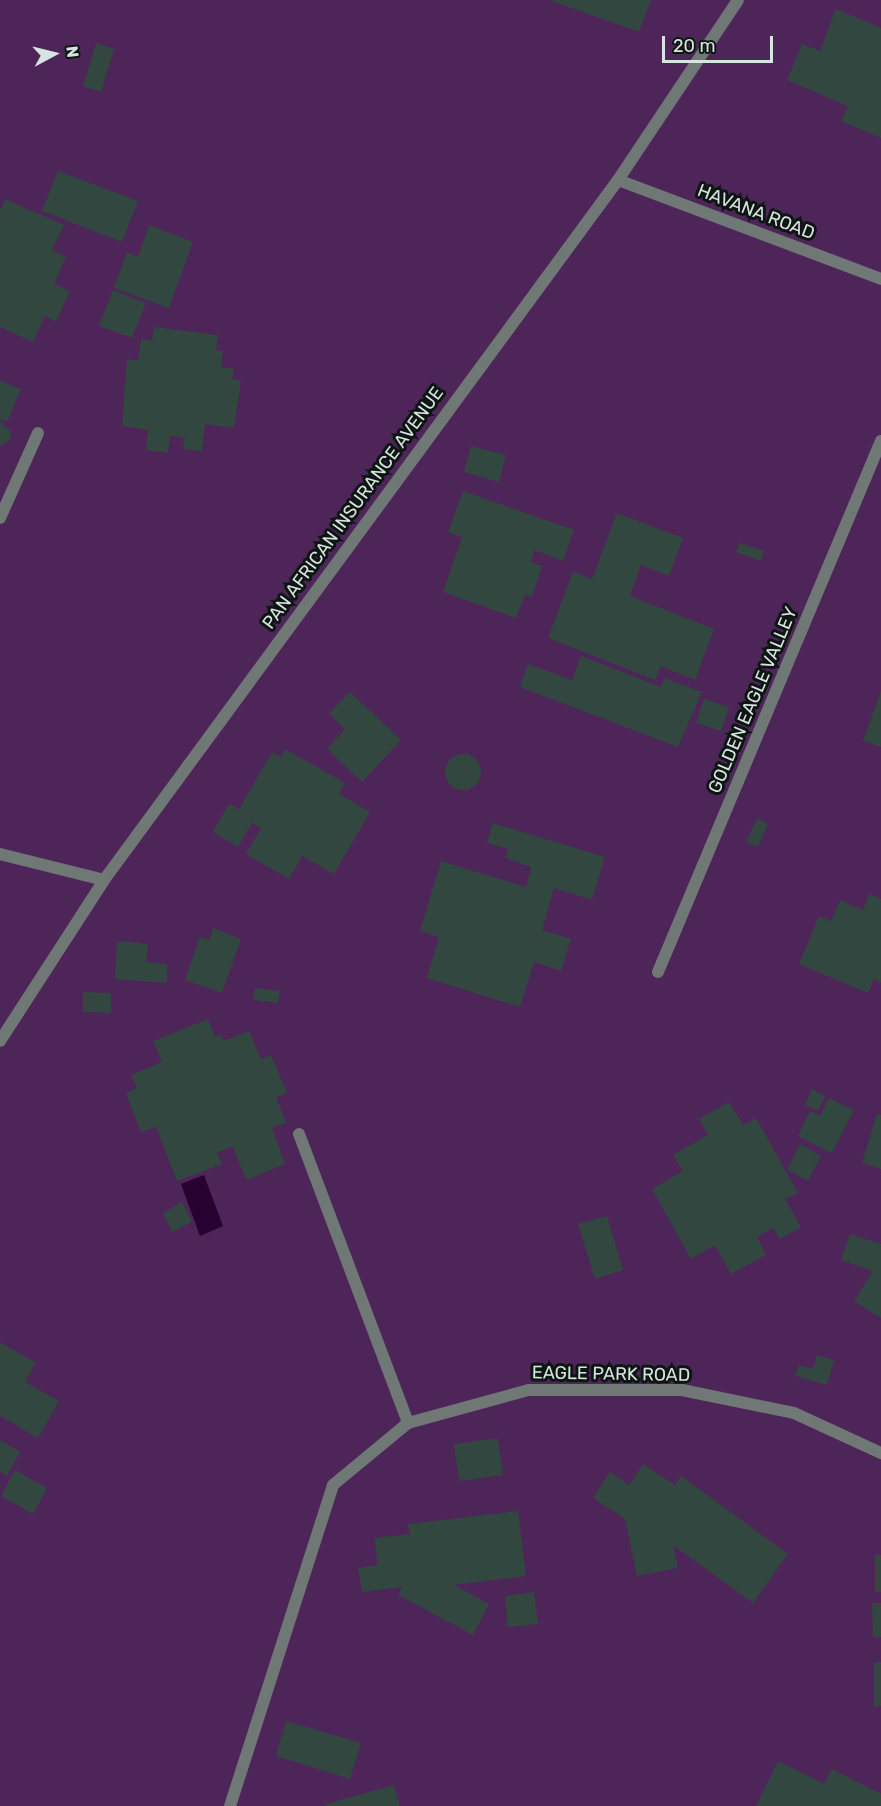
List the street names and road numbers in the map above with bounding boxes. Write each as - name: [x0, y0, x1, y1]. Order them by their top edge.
- street label: HAVANA ROAD: [694, 180, 818, 244]
- street label: PAN AFRICAN INSURANCE AVENUE: [258, 382, 448, 634]
- street label: GOLDEN EAGLE VALLEY: [704, 603, 802, 797]
- street label: EAGLE PARK ROAD: [532, 1362, 690, 1386]

